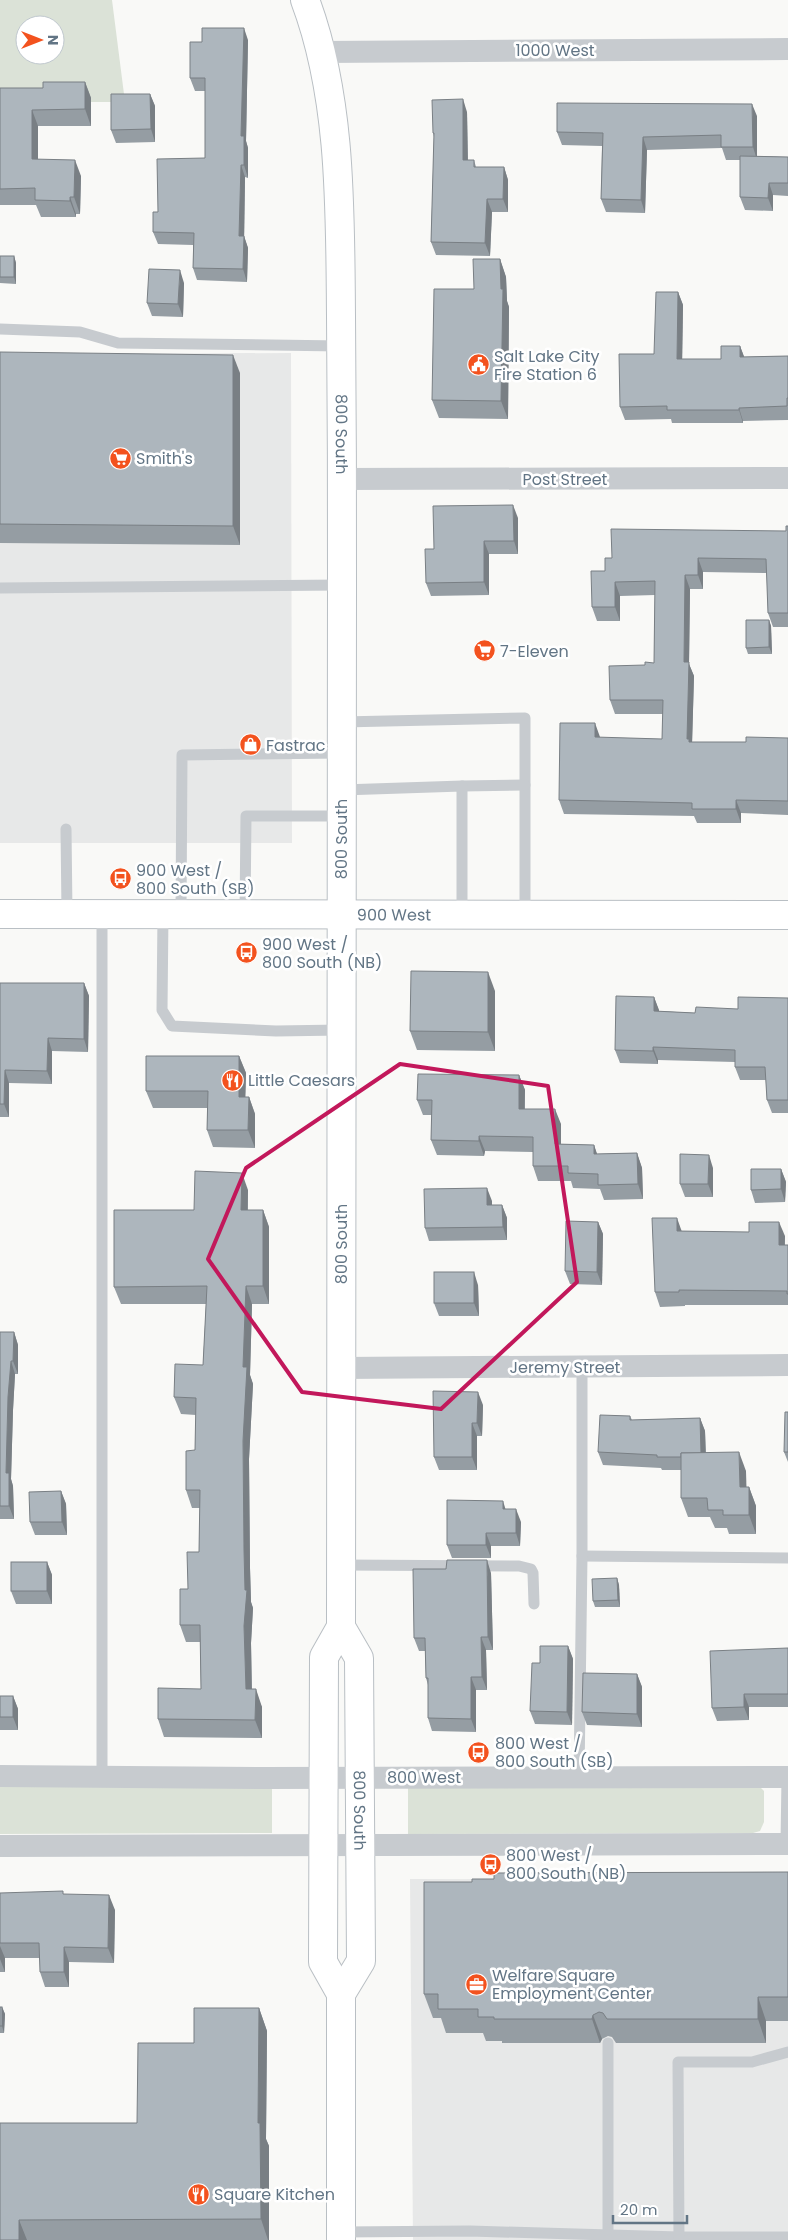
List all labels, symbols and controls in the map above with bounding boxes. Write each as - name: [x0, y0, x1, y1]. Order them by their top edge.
- north arrow: [15, 15, 65, 65]
- text: N: [43, 35, 63, 45]
- street label: 1000 West: [515, 39, 595, 62]
- place label: Salt Lake City Fire Station 6: [494, 345, 600, 386]
- public building icon: Salt Lake City Fire Station 6: [466, 353, 490, 377]
- street label: 800 South: [330, 394, 353, 474]
- supermarket icon: Smith's: [108, 446, 132, 470]
- place label: Smith's: [136, 447, 193, 470]
- street label: Post Street: [523, 468, 608, 491]
- supermarket icon: 7-Eleven: [472, 639, 496, 663]
- place label: 7-Eleven: [500, 640, 569, 663]
- shop icon: Fastrac: [238, 733, 262, 757]
- place label: Fastrac: [266, 734, 326, 757]
- street label: 800 South: [330, 799, 353, 879]
- place label: 900 West / 800 South (SB): [136, 859, 254, 900]
- bus stop icon: 900 West / 800 South (SB): [108, 867, 132, 891]
- street label: 900 West: [357, 903, 431, 926]
- place label: 900 West / 800 South (NB): [262, 933, 382, 974]
- bus stop icon: 900 West / 800 South (NB): [234, 941, 258, 965]
- restaurant icon: Little Caesars: [220, 1068, 244, 1092]
- place label: Little Caesars: [248, 1069, 355, 1092]
- street label: 800 South: [330, 1204, 353, 1284]
- street label: Jeremy Street: [510, 1356, 621, 1379]
- place label: 800 West / 800 South (SB): [495, 1732, 613, 1773]
- bus stop icon: 800 West / 800 South (SB): [467, 1740, 491, 1764]
- street label: 800 West: [387, 1766, 461, 1789]
- street label: 800 South: [348, 1770, 372, 1851]
- place label: 800 West / 800 South (NB): [506, 1844, 626, 1885]
- bus stop icon: 800 West / 800 South (NB): [478, 1852, 502, 1876]
- place label: Welfare Square Employment Center: [492, 1964, 652, 2005]
- office icon: Welfare Square Employment Center: [464, 1972, 488, 1996]
- restaurant icon: Square Kitchen: [186, 2182, 210, 2206]
- place label: Square Kitchen: [214, 2183, 335, 2206]
- scale bar: [613, 2192, 687, 2224]
- text: 20 m: [620, 2199, 658, 2220]

